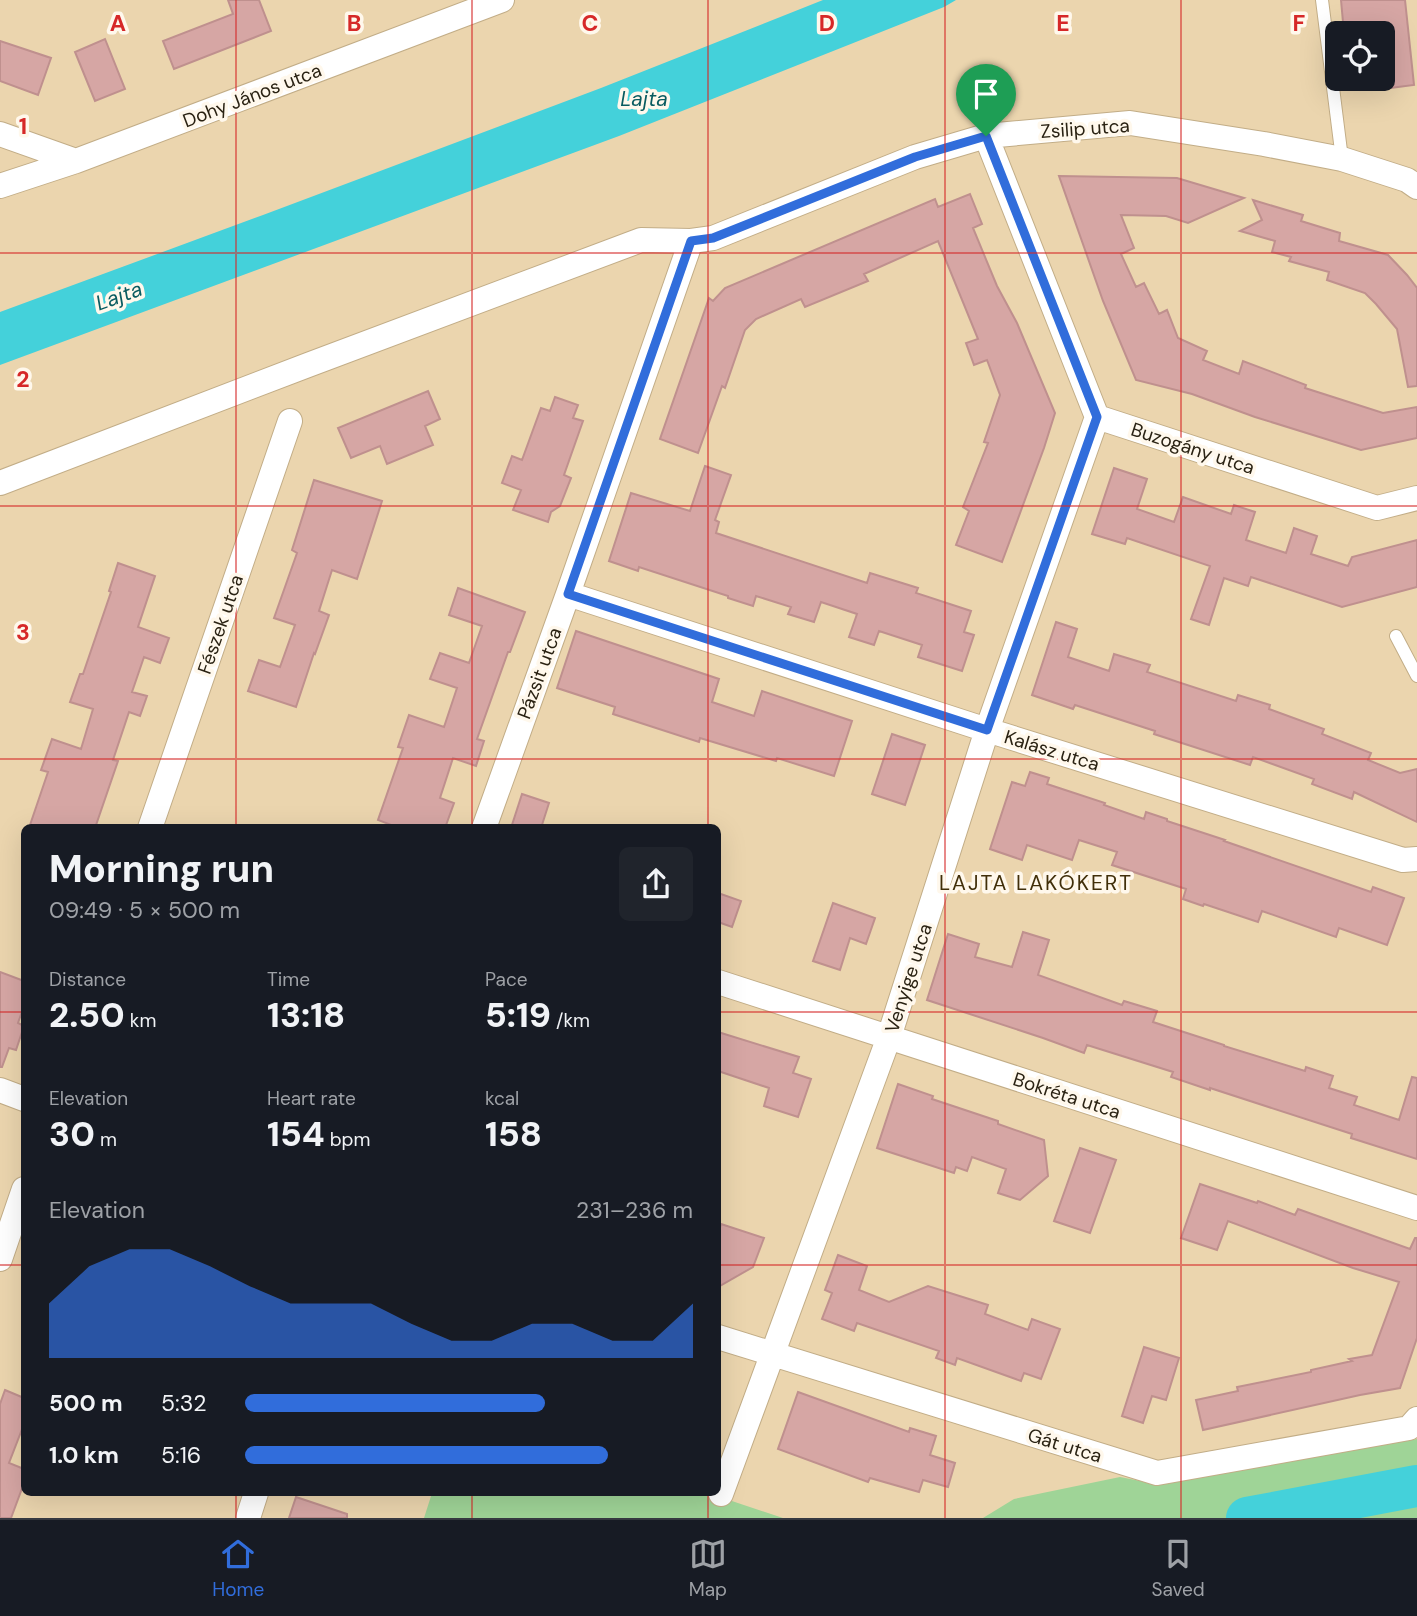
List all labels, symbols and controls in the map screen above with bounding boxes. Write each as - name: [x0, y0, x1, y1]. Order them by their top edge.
- text: A: [110, 8, 126, 38]
- text: B: [347, 8, 361, 38]
- text: C: [582, 8, 598, 38]
- text: D: [819, 8, 835, 38]
- text: E: [1056, 8, 1070, 38]
- text: F: [1293, 8, 1306, 38]
- map controls: [1325, 21, 1395, 91]
- button: locate: [1325, 21, 1395, 91]
- street label: Dohy János utca: [179, 58, 325, 133]
- pin: [956, 64, 1016, 136]
- icon: arrive: [967, 75, 1005, 113]
- water label: Lajta: [620, 85, 668, 113]
- text: 1: [19, 111, 27, 141]
- street label: Zsilip utca: [1040, 113, 1131, 144]
- water label: Lajta: [92, 275, 146, 317]
- text: 2: [16, 364, 30, 394]
- street label: Buzogány utca: [1128, 417, 1258, 480]
- street label: Fészek utca: [192, 571, 249, 677]
- text: 3: [16, 617, 30, 647]
- street label: Pázsit utca: [511, 624, 568, 722]
- street label: Kalász utca: [1001, 724, 1102, 777]
- text: Morning run: [49, 844, 274, 894]
- button: share: [619, 847, 693, 921]
- district label: LAJTA LAKÓKERT: [939, 869, 1133, 897]
- text: 09:49 · 5 × 500 m: [49, 895, 240, 925]
- street label: Venyige utca: [879, 920, 938, 1036]
- text: Distance: [49, 967, 126, 992]
- text: Time: [267, 967, 310, 992]
- text: Pace: [485, 967, 528, 992]
- text: 2.50: [49, 992, 125, 1038]
- text: 13:18: [267, 992, 345, 1038]
- text: 5:19: [485, 992, 551, 1038]
- text: km: [125, 1008, 156, 1033]
- text: /km: [551, 1008, 590, 1033]
- street label: Bokréta utca: [1010, 1066, 1124, 1125]
- text: Elevation: [49, 1086, 128, 1111]
- text: Heart rate: [267, 1086, 356, 1111]
- text: kcal: [485, 1086, 519, 1111]
- text: 30: [49, 1111, 95, 1157]
- text: 154: [267, 1111, 325, 1157]
- text: 158: [485, 1111, 542, 1157]
- text: m: [95, 1127, 117, 1152]
- text: bpm: [325, 1127, 370, 1152]
- text: Elevation: [49, 1195, 145, 1225]
- text: 231–236 m: [576, 1195, 693, 1225]
- text: 500 m: [49, 1388, 123, 1418]
- text: 5:32: [161, 1388, 207, 1418]
- street label: Gát utca: [1025, 1422, 1105, 1469]
- text: 1.0 km: [49, 1440, 119, 1470]
- text: 5:16: [161, 1440, 201, 1470]
- tab: Home: [212, 1535, 264, 1602]
- tab: Map: [689, 1535, 727, 1602]
- tab: Saved: [1151, 1535, 1205, 1602]

